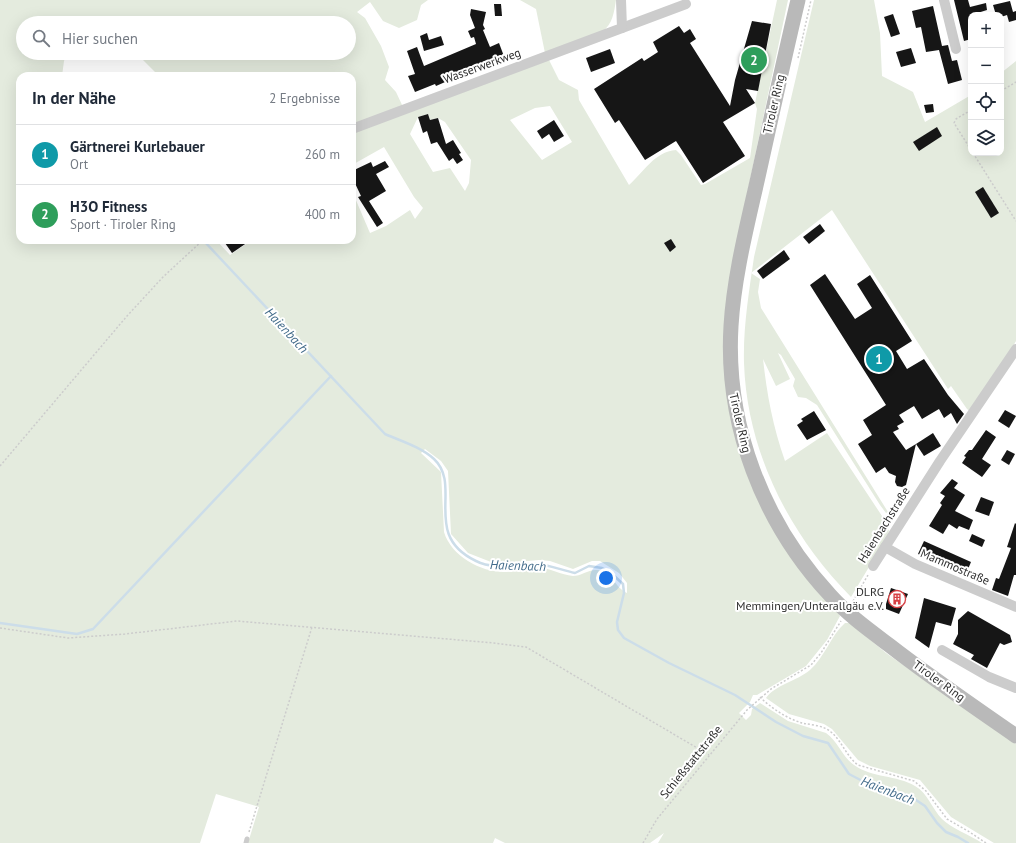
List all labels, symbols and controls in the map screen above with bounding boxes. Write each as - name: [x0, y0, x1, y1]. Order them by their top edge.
- map controls: [968, 12, 1004, 156]
- button: +: [968, 12, 1004, 48]
- search box: [16, 16, 356, 60]
- icon: search: [30, 27, 52, 49]
- text: Hier suchen: [62, 29, 138, 48]
- street label: Wasserwerkweg: [441, 45, 523, 86]
- pin: 2: [741, 45, 767, 75]
- button: −: [968, 48, 1004, 84]
- street label: Tiroler Ring: [759, 73, 788, 135]
- button: locate: [968, 84, 1004, 120]
- text: In der Nähe: [32, 87, 116, 109]
- text: 2 Ergebnisse: [269, 90, 340, 107]
- button: layers: [968, 120, 1004, 156]
- text: Gärtnerei Kurlebauer: [70, 137, 205, 156]
- text: 1: [41, 146, 49, 163]
- text: 260 m: [305, 146, 340, 163]
- text: Ort: [70, 156, 88, 173]
- text: H3O Fitness: [70, 197, 147, 216]
- text: 2: [41, 206, 49, 223]
- text: 400 m: [305, 206, 340, 223]
- text: Sport · Tiroler Ring: [70, 216, 176, 233]
- water label: Haienbach: [261, 304, 312, 357]
- pin: 1: [866, 344, 892, 374]
- street label: Tiroler Ring: [726, 392, 755, 454]
- street label: Haienbachstraße: [854, 484, 913, 565]
- street label: Mammostraße: [918, 545, 992, 588]
- water label: Haienbach: [490, 556, 547, 575]
- your location: [596, 568, 616, 588]
- place label: DLRG Memmingen/Unterallgäu e.V.: [736, 584, 884, 613]
- building icon: DLRG Memmingen/Unterallgäu e.V.: [887, 589, 907, 609]
- street label: Tiroler Ring: [910, 657, 968, 704]
- street label: Schießstattstraße: [656, 722, 725, 802]
- water label: Haienbach: [859, 772, 917, 809]

